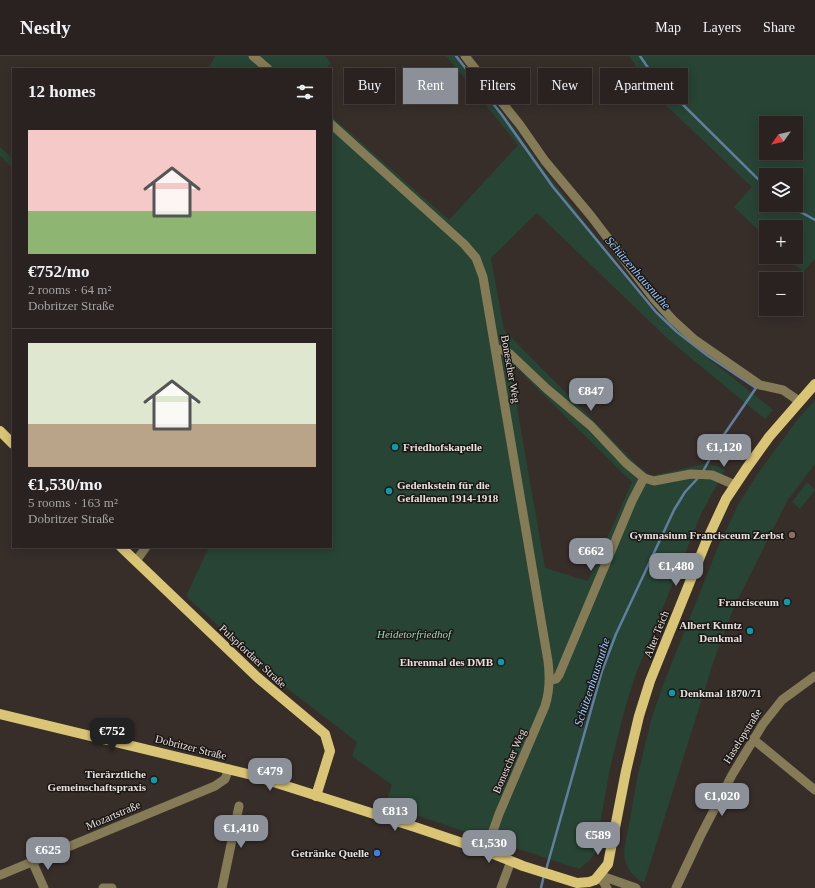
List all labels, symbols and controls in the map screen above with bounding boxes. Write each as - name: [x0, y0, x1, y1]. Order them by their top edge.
- text: Nestly: [20, 17, 71, 38]
- text: Map: [655, 20, 681, 35]
- text: Layers: [703, 20, 741, 35]
- text: Share: [763, 20, 795, 35]
- chip: Buy: [344, 68, 395, 104]
- chip: Rent: [403, 68, 458, 104]
- chip: Filters: [466, 68, 530, 104]
- chip: New: [538, 68, 592, 104]
- chip: Apartment: [600, 68, 688, 104]
- icon: filters: [294, 81, 316, 103]
- text: 12 homes: [28, 82, 96, 101]
- north arrow: [759, 116, 803, 160]
- map controls: [759, 116, 803, 316]
- icon: home: [136, 156, 208, 228]
- button: layers: [759, 168, 803, 212]
- button: +: [759, 220, 803, 264]
- water label: Schützenhausnuthe: [603, 234, 674, 313]
- text: €752/mo: [28, 262, 89, 281]
- button: −: [759, 272, 803, 316]
- text: 2 rooms · 64 m²: [28, 282, 111, 297]
- text: Dobritzer Straße: [28, 298, 114, 313]
- street label: Bonescher Weg: [499, 334, 523, 404]
- icon: home: [136, 369, 208, 441]
- pin: €847: [567, 378, 615, 412]
- text: €847: [578, 383, 604, 398]
- pin: €1,120: [691, 434, 757, 468]
- text: €1,120: [706, 439, 742, 454]
- place label: Friedhofskapelle: [403, 441, 482, 453]
- marker: Friedhofskapelle: [390, 442, 400, 452]
- text: €1,530/mo: [28, 475, 102, 494]
- place label: Gedenkstein für die Gefallenen 1914-1918: [397, 479, 499, 504]
- marker: Gedenkstein für die Gefallenen 1914-1918: [384, 486, 394, 496]
- text: 5 rooms · 163 m²: [28, 495, 118, 510]
- text: Dobritzer Straße: [28, 511, 114, 526]
- place label: Gymnasium Francisceum Zerbst: [629, 529, 784, 541]
- marker: Gymnasium Francisceum Zerbst: [787, 530, 797, 540]
- pin: €662: [567, 538, 615, 572]
- text: €662: [578, 543, 604, 558]
- pin: €1,480: [643, 553, 709, 587]
- text: €1,480: [658, 558, 694, 573]
- place label: Francisceum: [719, 596, 779, 608]
- marker: Francisceum: [782, 597, 792, 607]
- street label: Alter Teich: [641, 608, 671, 659]
- place label: Albert Kuntz Denkmal: [679, 619, 742, 644]
- street label: Pulspfordaer Straße: [217, 622, 289, 690]
- marker: Albert Kuntz Denkmal: [745, 626, 755, 636]
- park label: Heidetorfriedhof: [376, 628, 453, 640]
- water label: Schützenhausnuthe: [571, 635, 613, 728]
- place label: Ehrenmal des DMB: [400, 656, 494, 668]
- marker: Ehrenmal des DMB: [496, 657, 506, 667]
- place label: Denkmal 1870/71: [680, 687, 762, 699]
- marker: Denkmal 1870/71: [667, 688, 677, 698]
- street label: Haselopstraße: [720, 706, 764, 766]
- pin: €752: [88, 718, 136, 752]
- text: €752: [99, 723, 125, 738]
- street label: Bonescher Weg: [490, 727, 528, 795]
- street label: Dobritzer Straße: [154, 732, 228, 762]
- pin: €479: [246, 758, 294, 792]
- text: €479: [257, 763, 283, 778]
- place label: Tierärztliche Gemeinschaftspraxis: [48, 768, 147, 793]
- marker: Tierärztliche Gemeinschaftspraxis: [149, 775, 159, 785]
- pin: €1,020: [689, 783, 755, 817]
- text: €1,020: [704, 788, 740, 803]
- street label: Mozartstraße: [84, 798, 142, 832]
- pin: €813: [371, 798, 419, 832]
- text: €813: [382, 803, 408, 818]
- pin: €1,410: [208, 815, 274, 849]
- text: €1,410: [223, 820, 259, 835]
- pin: €589: [574, 822, 622, 856]
- text: €589: [585, 827, 611, 842]
- pin: €1,530: [456, 830, 522, 864]
- text: €1,530: [471, 835, 507, 850]
- pin: €625: [24, 837, 72, 871]
- text: €625: [35, 842, 61, 857]
- place label: Getränke Quelle: [291, 847, 369, 859]
- marker: Getränke Quelle: [372, 848, 382, 858]

